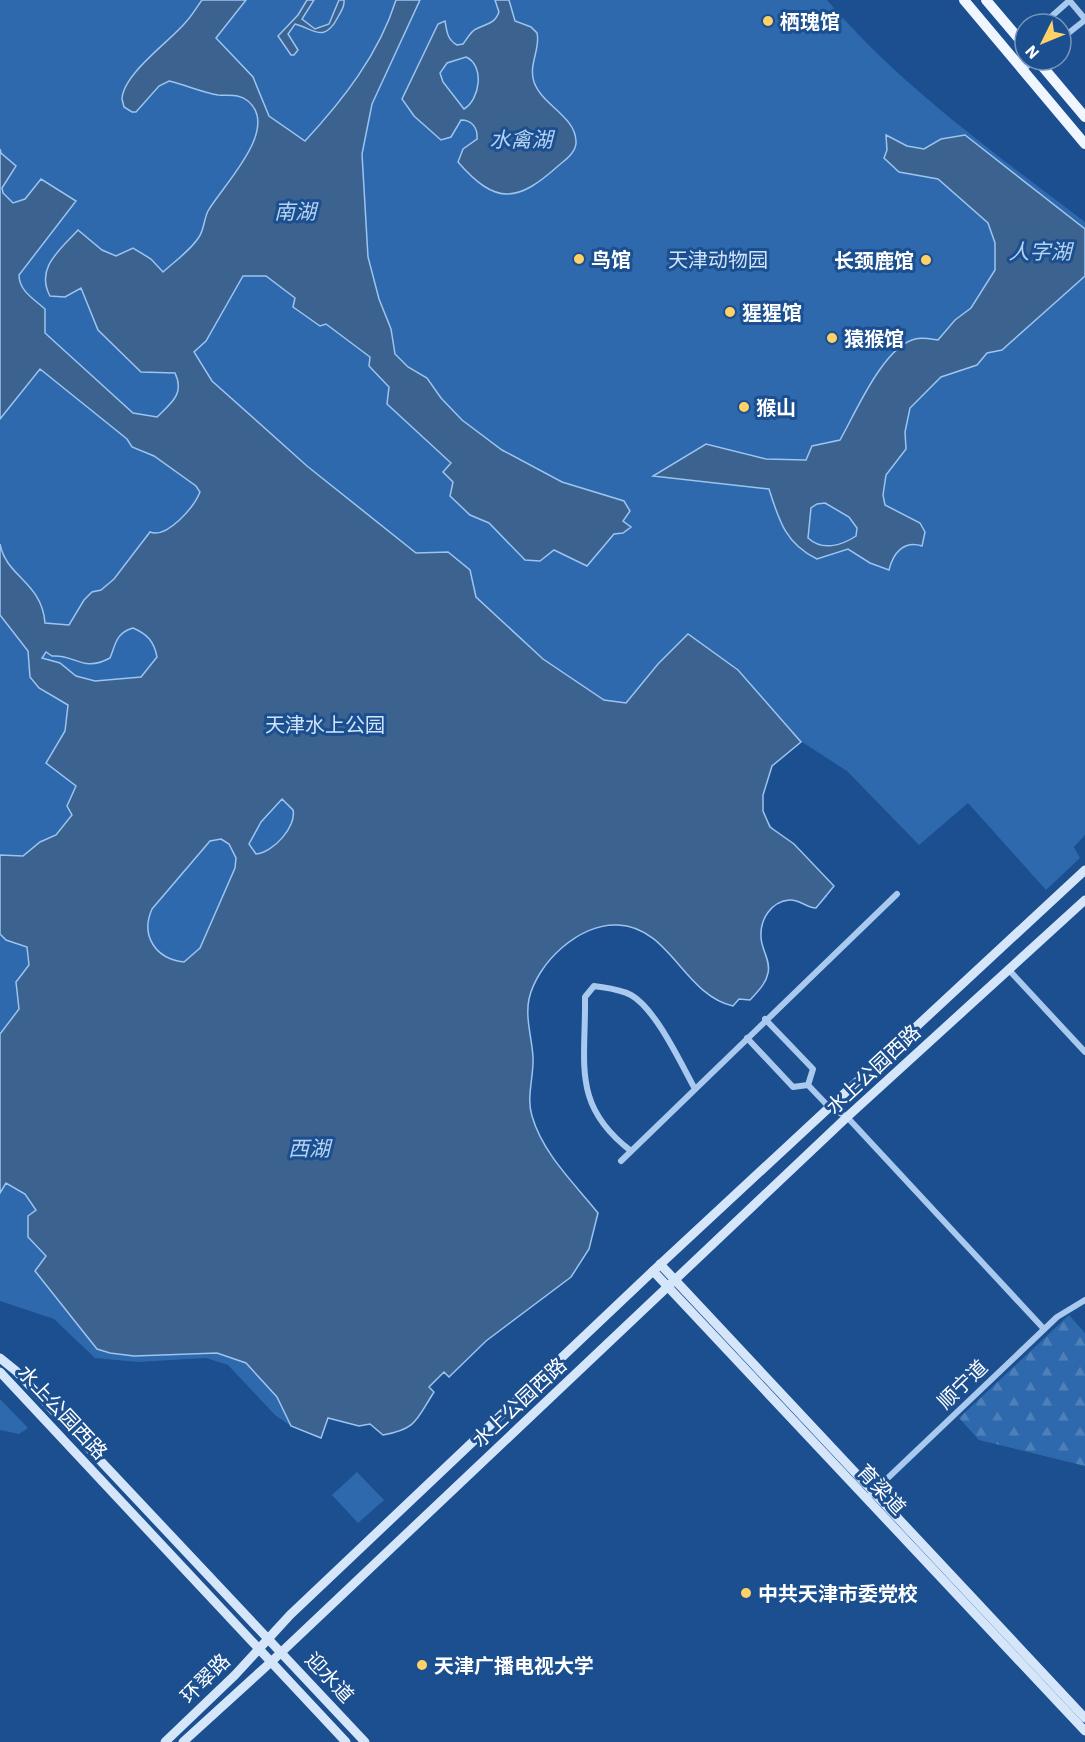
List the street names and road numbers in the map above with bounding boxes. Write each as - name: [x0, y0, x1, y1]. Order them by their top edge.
- street label: 水上公园西路: [820, 1018, 926, 1120]
- street label: 水上公园西路: [466, 1351, 572, 1453]
- street label: 顺宁道: [931, 1353, 993, 1415]
- street label: 水上公园西路: [12, 1359, 114, 1465]
- street label: 育梁道: [852, 1458, 912, 1520]
- street label: 迎水道: [300, 1646, 360, 1708]
- street label: 环翠路: [174, 1647, 236, 1709]

